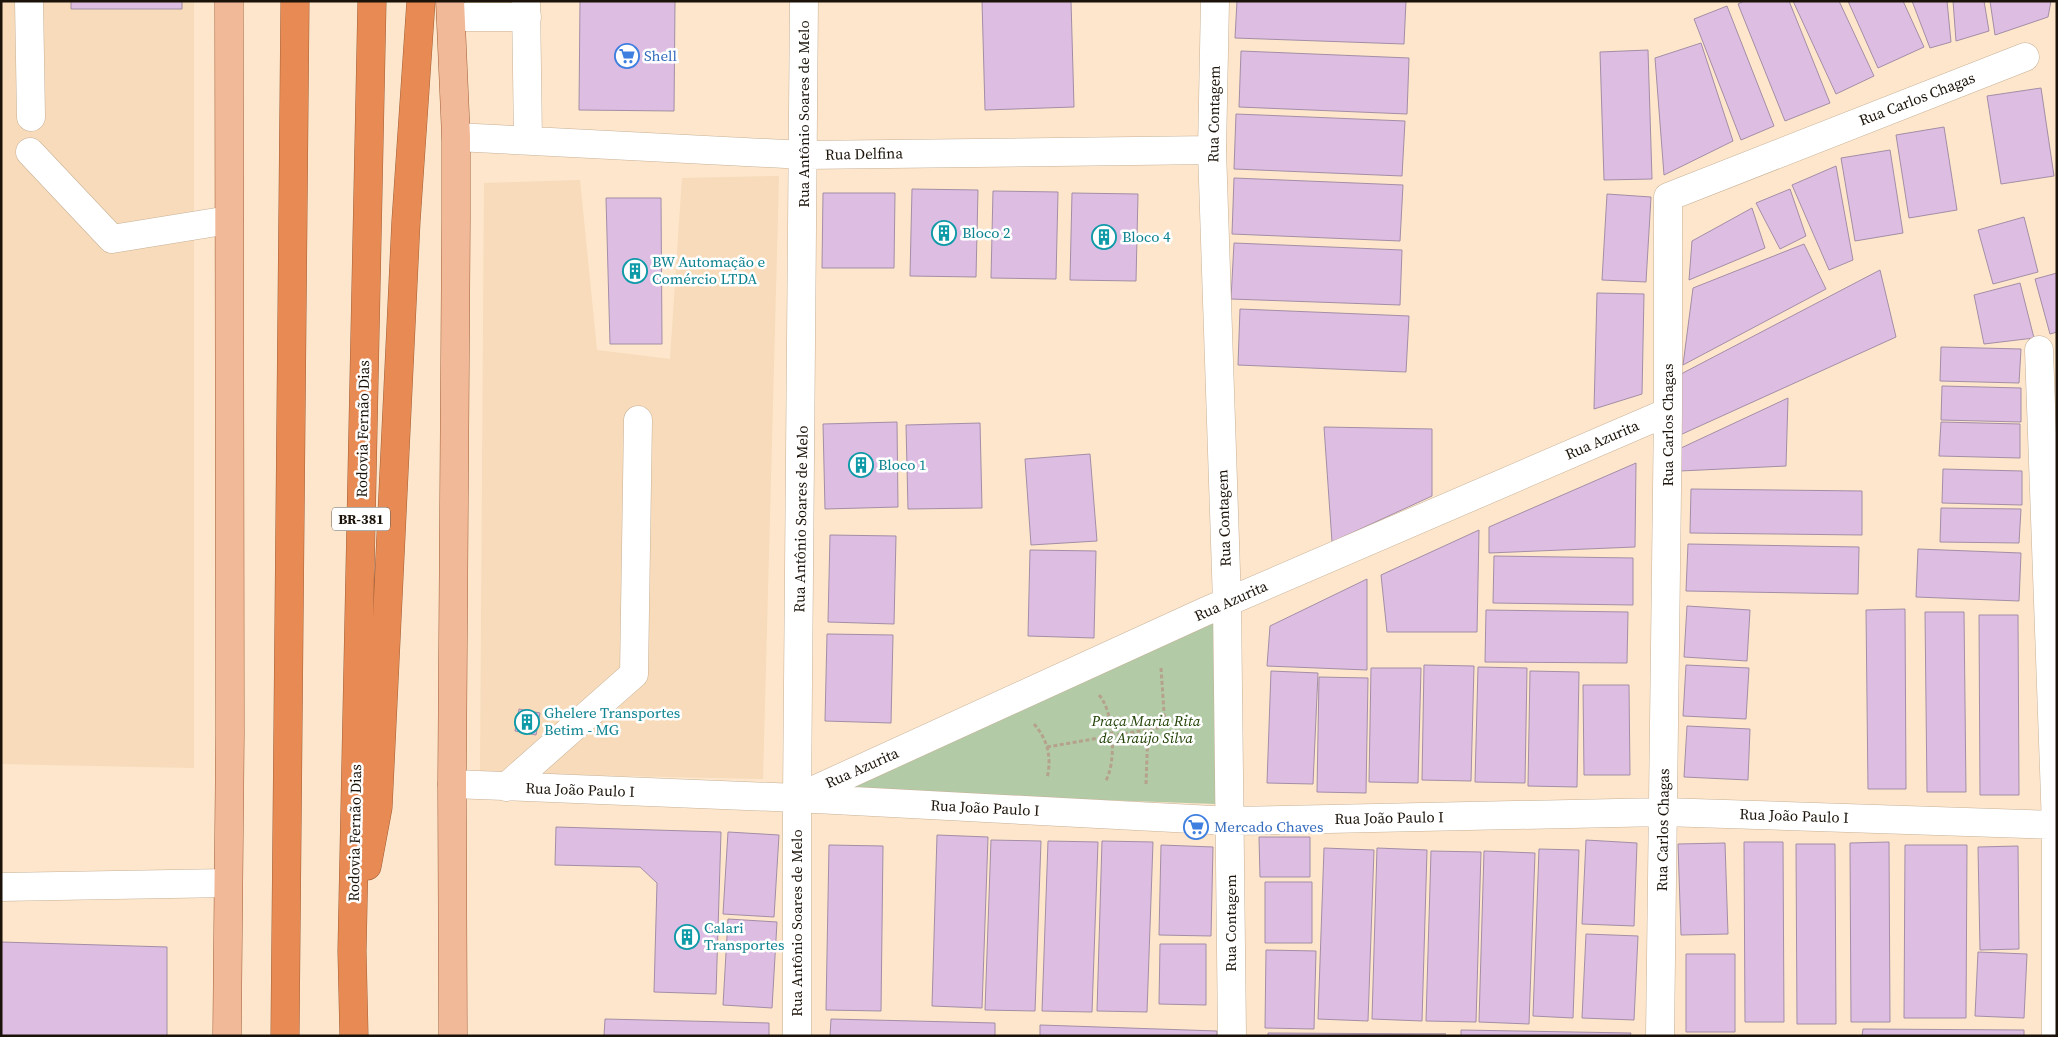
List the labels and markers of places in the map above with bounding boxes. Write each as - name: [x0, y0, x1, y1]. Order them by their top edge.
- supermarket icon: Shell: [614, 43, 640, 69]
- place label: Shell: [644, 45, 678, 66]
- building icon: Bloco 2: [931, 220, 957, 246]
- place label: Bloco 2: [962, 222, 1011, 243]
- building icon: Bloco 4: [1091, 224, 1117, 250]
- place label: Bloco 4: [1122, 226, 1171, 247]
- place label: BW Automação e Comércio LTDA: [652, 251, 766, 289]
- building icon: BW Automação e Comércio LTDA: [622, 258, 648, 284]
- building icon: Bloco 1: [848, 452, 874, 478]
- place label: Bloco 1: [878, 454, 927, 475]
- place label: Ghelere Transportes Betim - MG: [544, 702, 680, 740]
- building icon: Ghelere Transportes Betim - MG: [514, 709, 540, 735]
- supermarket icon: Mercado Chaves: [1183, 814, 1209, 840]
- place label: Mercado Chaves: [1214, 816, 1324, 837]
- place label: Calari Transportes: [704, 917, 784, 955]
- building icon: Calari Transportes: [674, 924, 700, 950]

